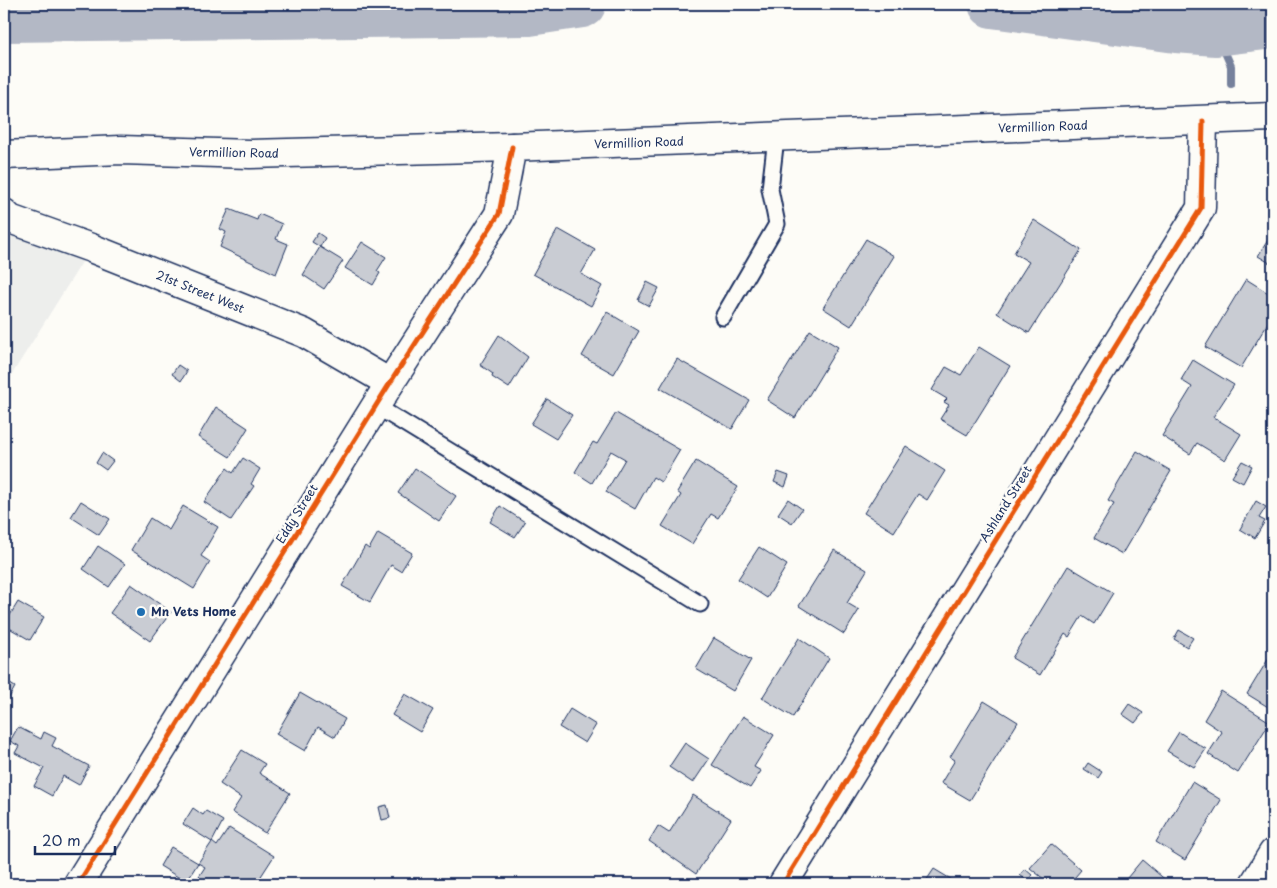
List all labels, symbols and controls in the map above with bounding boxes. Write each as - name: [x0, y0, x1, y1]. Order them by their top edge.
- street label: Vermillion Road: [998, 115, 1088, 137]
- street label: Vermillion Road: [594, 131, 684, 153]
- street label: Vermillion Road: [189, 142, 279, 162]
- street label: 21st Street West: [154, 265, 247, 317]
- street label: Ashland Street: [974, 462, 1036, 545]
- street label: Eddy Street: [271, 480, 322, 547]
- place label: Mn Vets Home: [151, 602, 236, 620]
- marker: Mn Vets Home: [135, 606, 147, 618]
- scale bar: [35, 823, 115, 855]
- text: 20 m: [42, 828, 81, 851]

